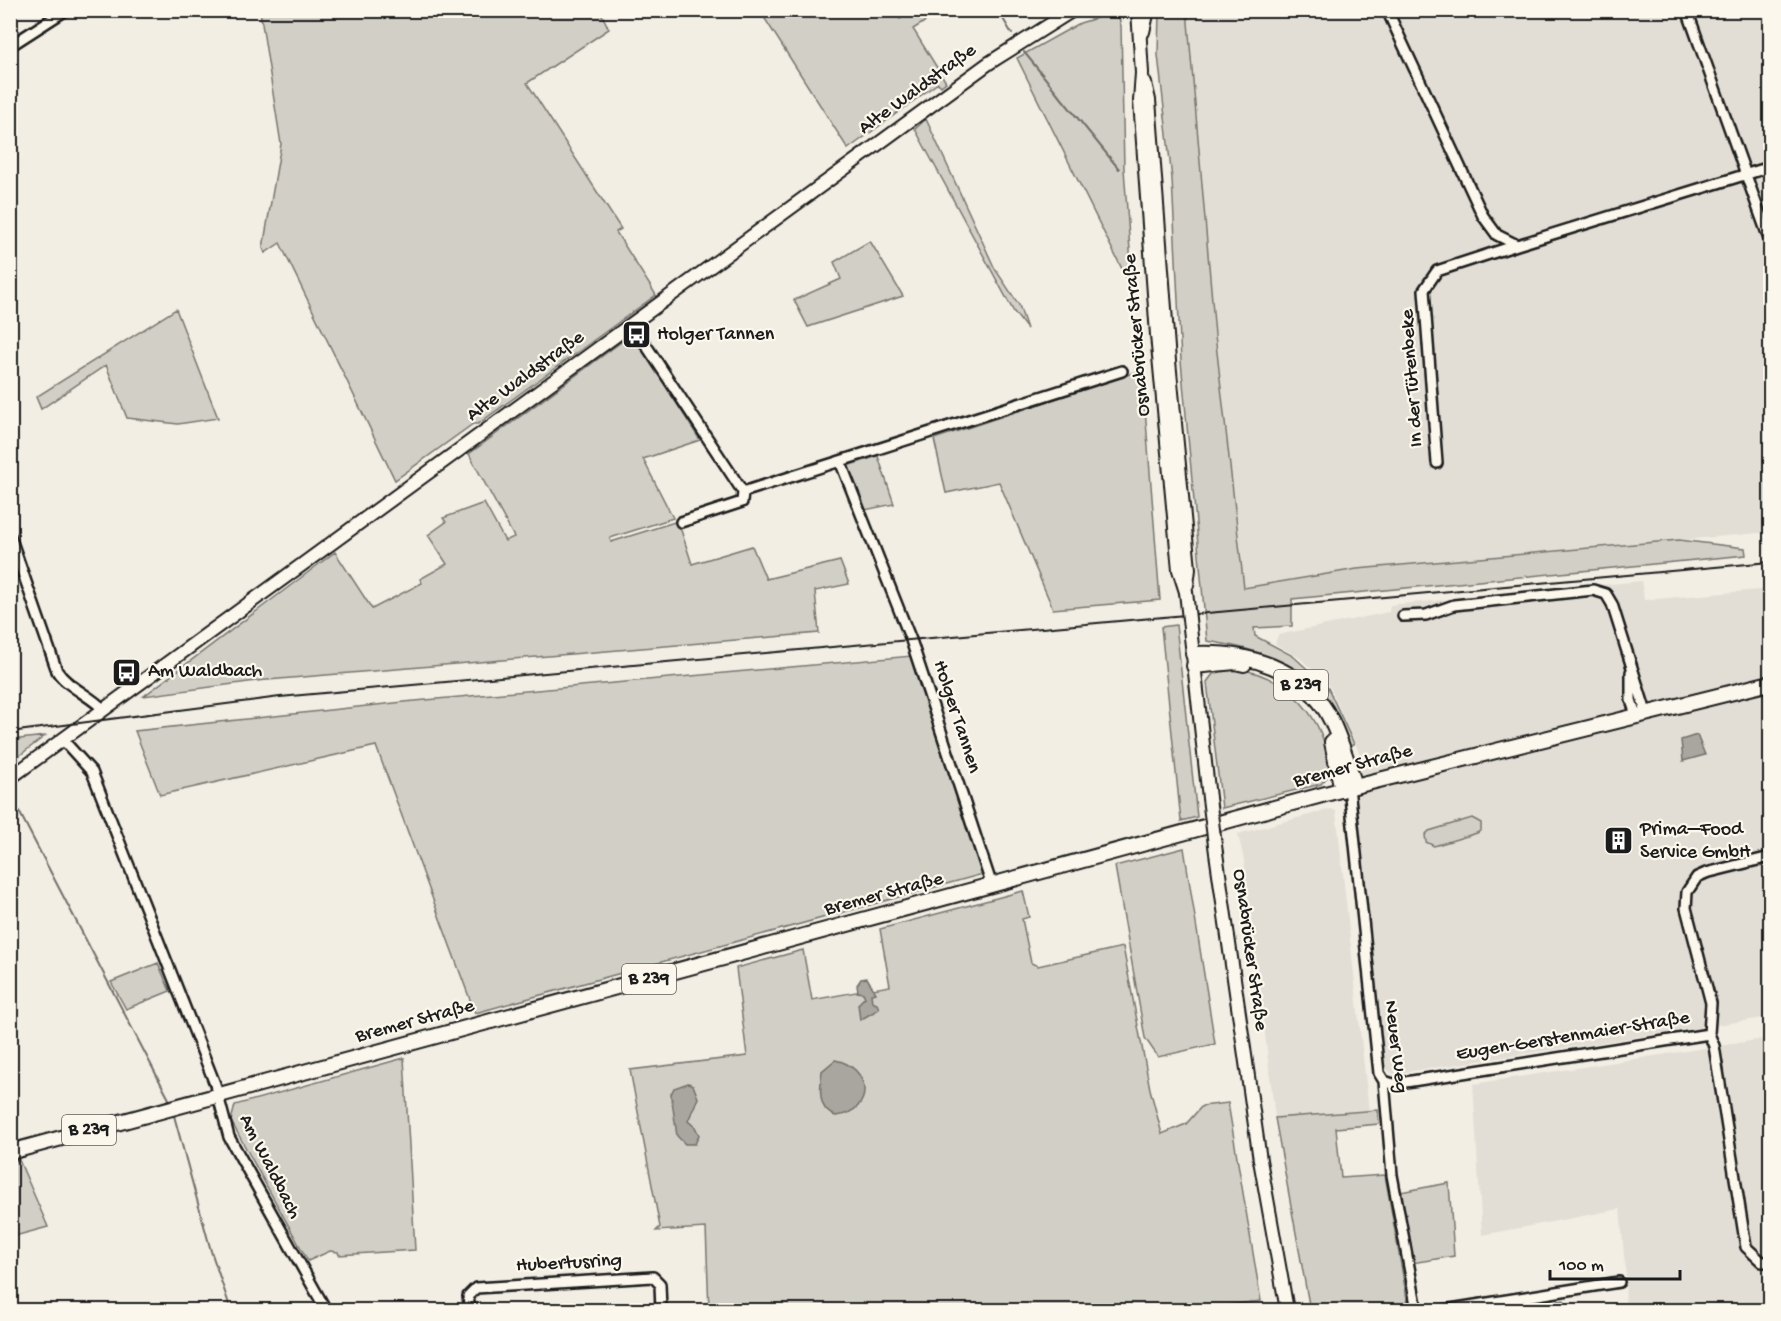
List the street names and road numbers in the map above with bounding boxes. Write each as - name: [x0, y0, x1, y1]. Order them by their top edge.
- street label: Alte Waldstraße: [855, 39, 982, 140]
- street label: Osnabrücker Straße: [1119, 252, 1157, 417]
- street label: In der Tütenbeke: [1397, 308, 1429, 448]
- street label: Alte Waldstraße: [463, 326, 590, 427]
- street label: Holger Tannen: [927, 658, 985, 777]
- road number: B 239: [1274, 670, 1328, 700]
- street label: Bremer Straße: [1290, 740, 1416, 794]
- street label: Bremer Straße: [821, 868, 947, 922]
- street label: Osnabrücker Straße: [1226, 868, 1272, 1033]
- road number: B 239: [622, 964, 676, 994]
- street label: Bremer Straße: [352, 995, 478, 1049]
- street label: Neuer Weg: [1378, 999, 1412, 1095]
- street label: Eugen-Gerstenmaier-Straße: [1455, 1007, 1692, 1067]
- street label: Am Waldbach: [233, 1111, 305, 1223]
- road number: B 239: [62, 1115, 116, 1145]
- street label: Hubertusring: [515, 1250, 623, 1278]

